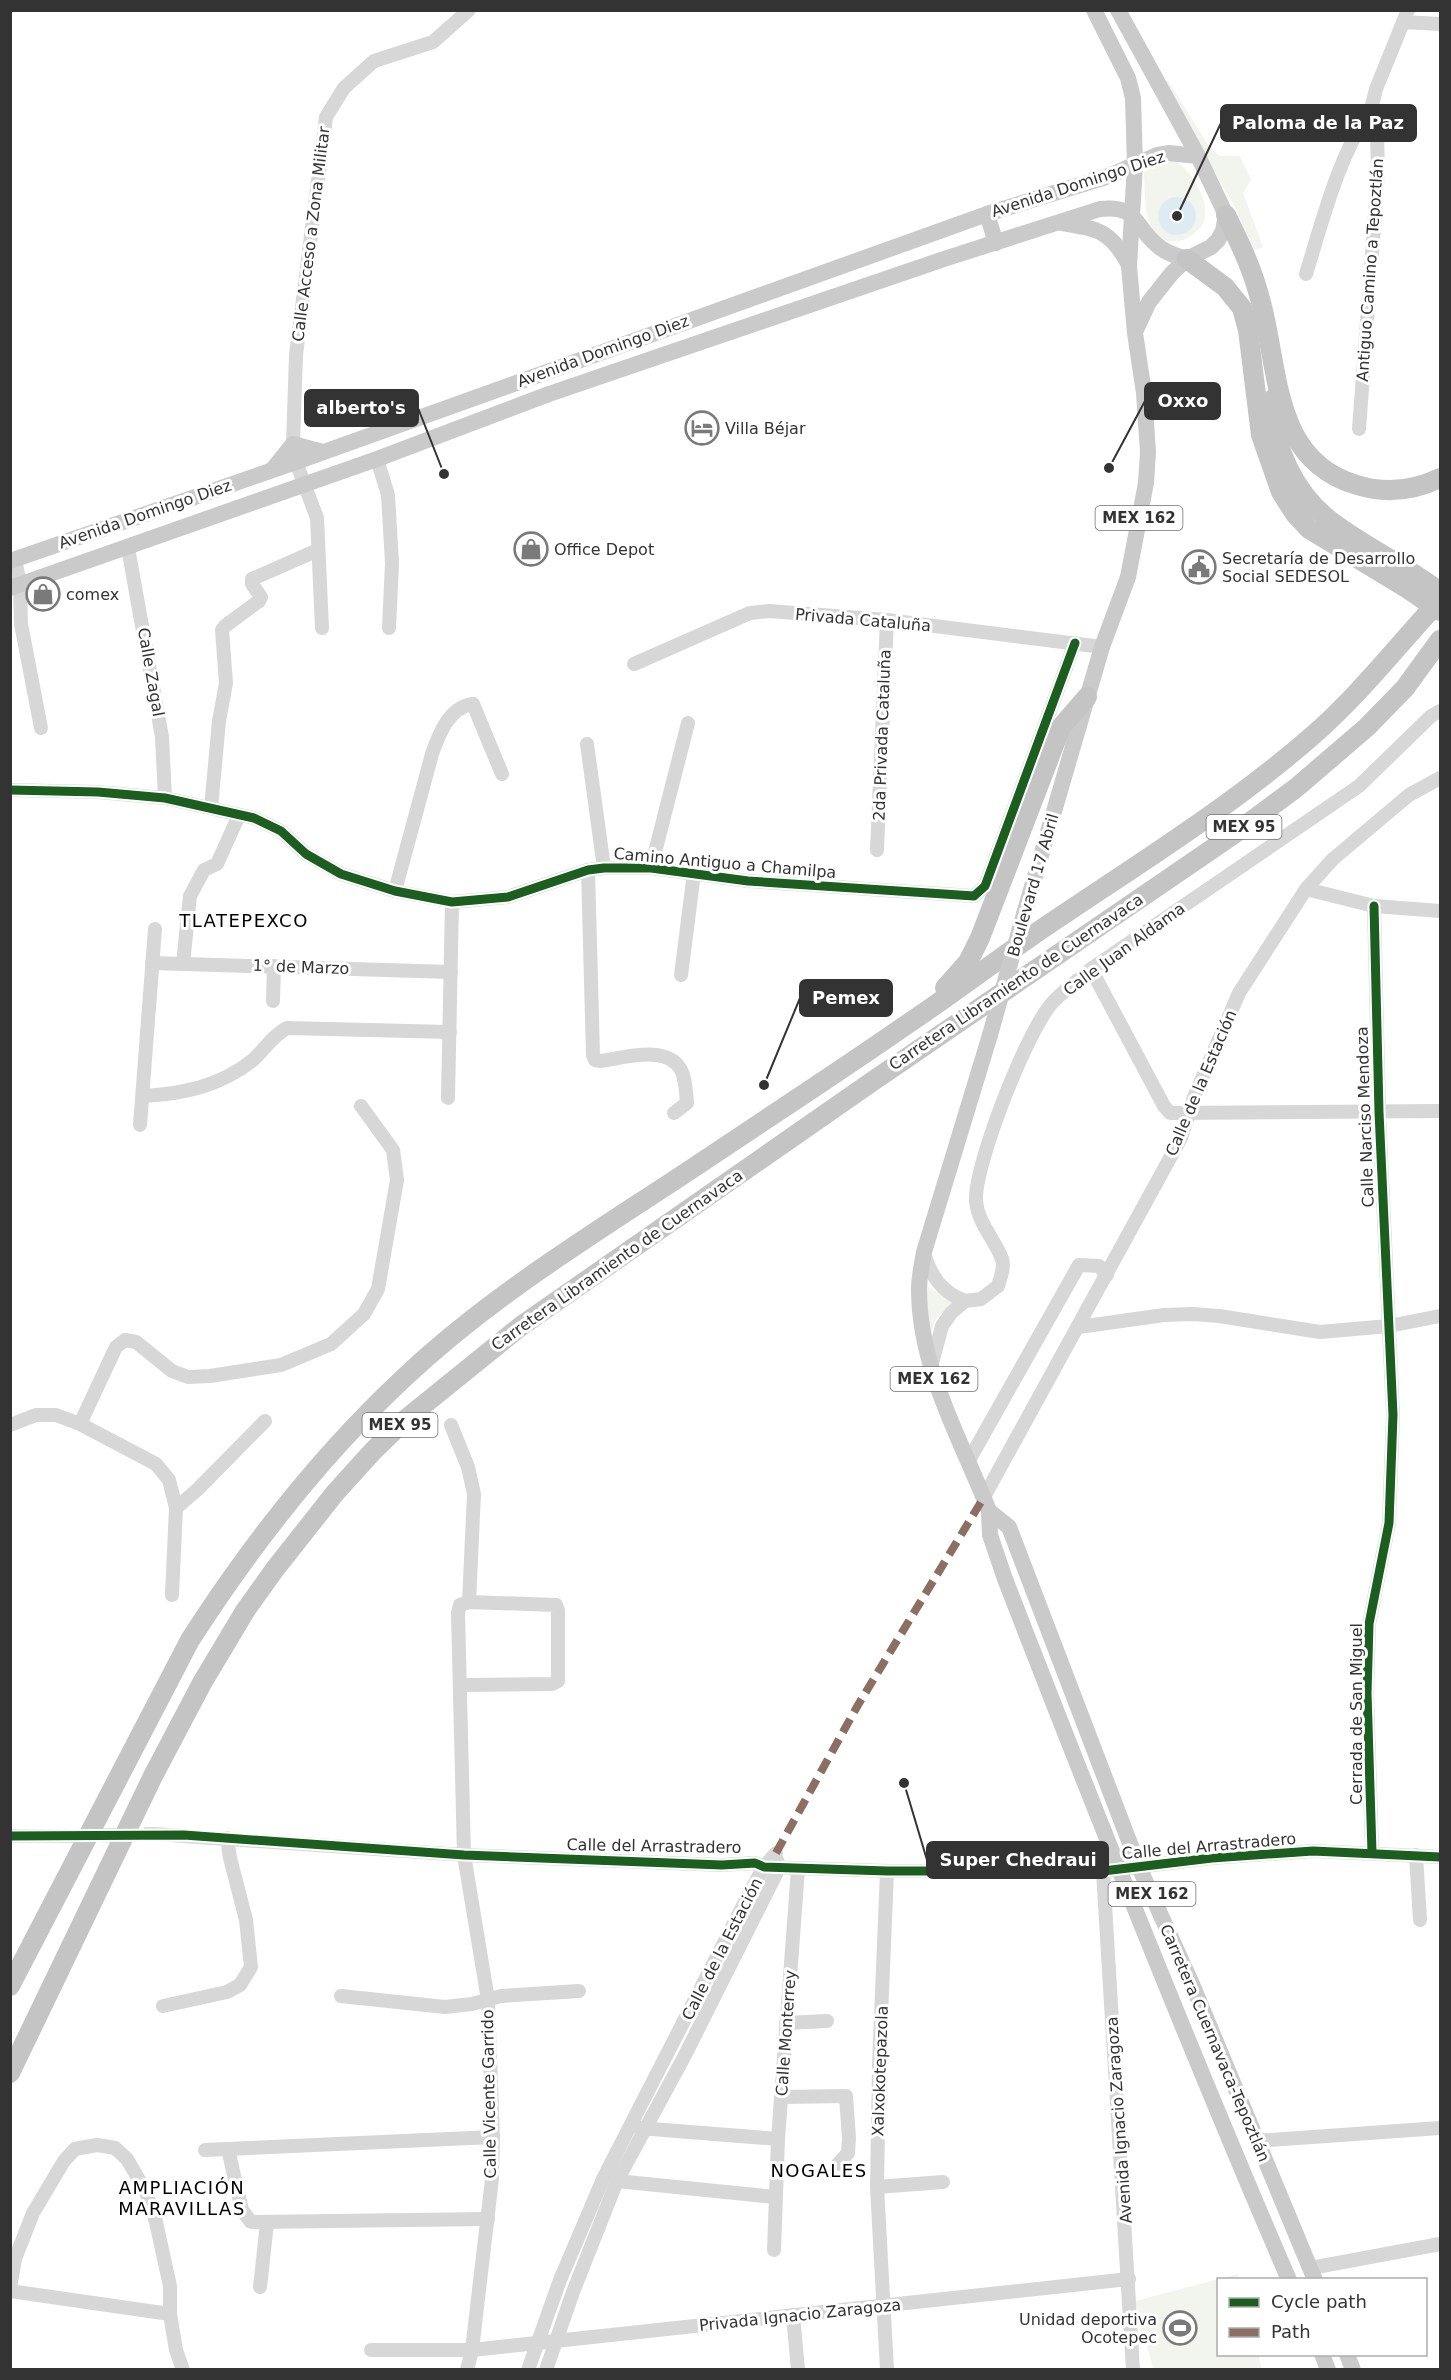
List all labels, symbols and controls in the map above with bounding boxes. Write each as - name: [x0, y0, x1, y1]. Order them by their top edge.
- callout: Paloma de la Paz: [1221, 105, 1416, 141]
- text: Paloma de la Paz: [1232, 112, 1404, 133]
- street label: Calle Acceso a Zona Militar: [288, 125, 334, 343]
- street label: Avenida Domingo Diez: [989, 147, 1167, 221]
- street label: Antiguo Camino a Tepoztlán: [1353, 158, 1387, 382]
- street label: Avenida Domingo Diez: [515, 311, 691, 391]
- callout: Oxxo: [1145, 383, 1220, 419]
- callout: alberto's: [305, 390, 418, 426]
- text: Oxxo: [1158, 390, 1208, 411]
- text: alberto's: [316, 397, 406, 418]
- hotel icon: Villa Béjar: [684, 410, 720, 446]
- place label: Villa Béjar: [725, 419, 806, 438]
- street label: Avenida Domingo Diez: [56, 476, 234, 552]
- road number: MEX 162: [1096, 506, 1182, 530]
- shop icon: Office Depot: [513, 531, 549, 567]
- place label: Office Depot: [554, 540, 654, 559]
- public building icon: Secretaría de Desarrollo Social SEDESOL: [1181, 549, 1217, 585]
- place label: Secretaría de Desarrollo Social SEDESOL: [1222, 549, 1415, 586]
- shop icon: comex: [25, 576, 61, 612]
- place label: comex: [66, 585, 119, 604]
- street label: Privada Cataluña: [794, 605, 932, 635]
- street label: Calle Zagal: [134, 626, 168, 718]
- street label: 2da Privada Cataluña: [870, 649, 894, 821]
- street label: Boulevard 17 Abril: [1003, 811, 1063, 959]
- road number: MEX 95: [1206, 815, 1282, 839]
- street label: Camino Antiguo a Chamilpa: [613, 844, 837, 882]
- street label: Carretera Libramiento de Cuernavaca: [885, 890, 1147, 1074]
- street label: Calle Juan Aldama: [1060, 899, 1188, 999]
- district label: TLATEPEXCO: [178, 910, 309, 931]
- street label: 1° de Marzo: [252, 956, 350, 978]
- callout: Pemex: [800, 980, 892, 1016]
- text: Pemex: [812, 987, 880, 1008]
- street label: Calle de la Estación: [1162, 1007, 1240, 1159]
- street label: Calle Narciso Mendoza: [1352, 1026, 1378, 1208]
- street label: Carretera Libramiento de Cuernavaca: [488, 1166, 746, 1354]
- road number: MEX 162: [890, 1367, 978, 1391]
- road number: MEX 95: [362, 1413, 438, 1437]
- street label: Cerrada de San Miguel: [1347, 1623, 1366, 1805]
- street label: Calle del Arrastradero: [1121, 1829, 1297, 1863]
- street label: Calle del Arrastradero: [566, 1835, 742, 1857]
- callout: Super Chedraui: [927, 1842, 1108, 1878]
- text: Super Chedraui: [939, 1849, 1097, 1870]
- street label: Calle de la Estación: [678, 1875, 766, 2023]
- road number: MEX 162: [1108, 1882, 1196, 1906]
- street label: Carretera Cuernavaca-Tepoztlán: [1156, 1921, 1274, 2165]
- street label: Calle Monterrey: [772, 1969, 800, 2097]
- street label: Xalxokotepazola: [868, 2005, 892, 2137]
- street label: Calle Vicente Garrido: [478, 2009, 500, 2179]
- street label: Avenida Ignacio Zaragoza: [1102, 2016, 1136, 2224]
- district label: NOGALES: [770, 2160, 868, 2181]
- district label: AMPLIACIÓN MARAVILLAS: [118, 2177, 246, 2219]
- legend: [1217, 2278, 1427, 2356]
- text: Cycle path: [1271, 2291, 1367, 2312]
- street label: Privada Ignacio Zaragoza: [698, 2295, 902, 2335]
- place label: Unidad deportiva Ocotepec: [1019, 2310, 1157, 2347]
- sports icon: Unidad deportiva Ocotepec: [1162, 2310, 1198, 2346]
- text: Path: [1271, 2321, 1311, 2342]

